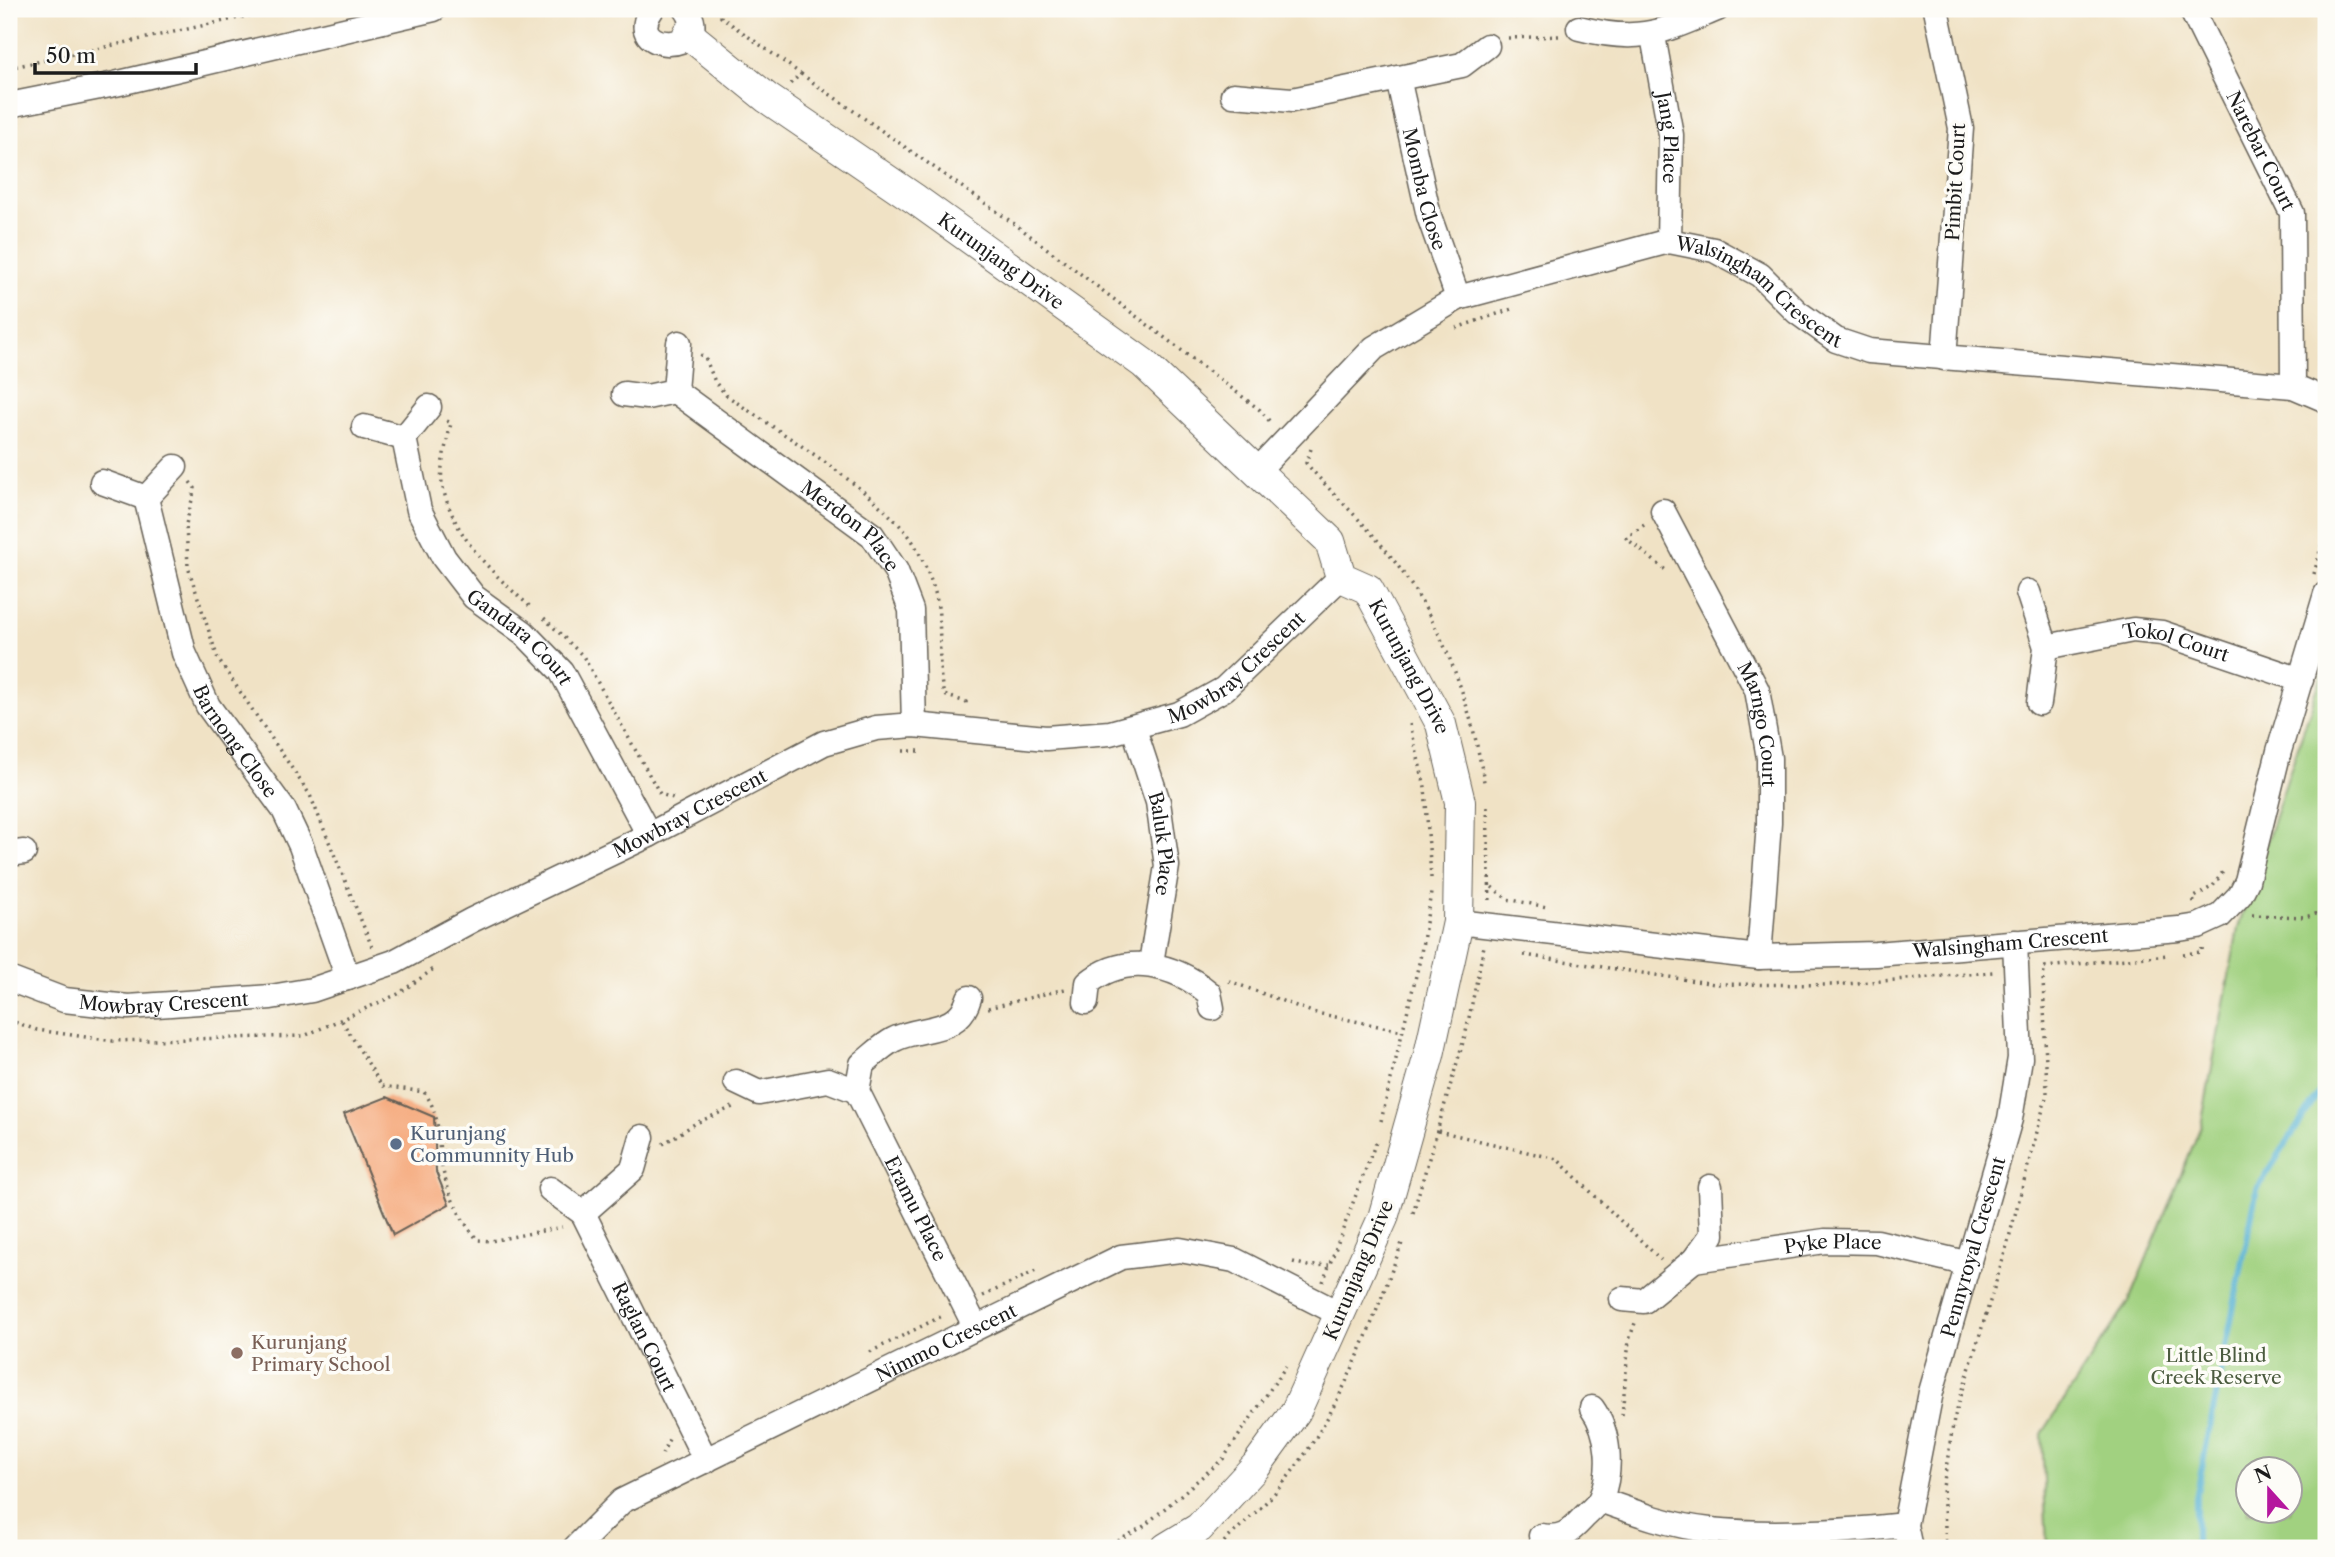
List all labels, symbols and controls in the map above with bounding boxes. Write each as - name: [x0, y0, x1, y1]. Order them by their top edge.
- scale bar: [35, 32, 196, 76]
- text: 50 m: [46, 43, 96, 68]
- street label: Jang Place: [1651, 87, 1682, 184]
- street label: Narebar Court: [2221, 87, 2300, 215]
- street label: Pimbit Court: [1941, 122, 1970, 241]
- street label: Momba Close: [1398, 126, 1451, 253]
- street label: Kurunjang Drive: [933, 208, 1068, 315]
- street label: Walsingham Crescent: [1673, 231, 1844, 353]
- street label: Merdon Place: [796, 476, 904, 576]
- street label: Gandara Court: [462, 585, 577, 689]
- street label: Kurunjang Drive: [1364, 595, 1454, 736]
- street label: Mowbray Crescent: [1165, 607, 1310, 729]
- street label: Tokol Court: [2121, 618, 2232, 667]
- street label: Marngo Court: [1732, 658, 1780, 787]
- street label: Barnong Close: [188, 681, 282, 802]
- street label: Mowbray Crescent: [609, 764, 771, 863]
- street label: Baluk Place: [1143, 789, 1178, 898]
- street label: Walsingham Crescent: [1911, 924, 2109, 963]
- street label: Mowbray Crescent: [78, 988, 250, 1019]
- place label: Kurunjang Communnity Hub: [410, 1122, 574, 1167]
- marker: Kurunjang Communnity Hub: [388, 1136, 404, 1152]
- street label: Eramu Place: [880, 1152, 951, 1265]
- street label: Pennyroyal Crescent: [1936, 1154, 2011, 1340]
- street label: Kurunjang Drive: [1319, 1197, 1398, 1344]
- street label: Pyke Place: [1783, 1230, 1882, 1259]
- street label: Raglan Court: [607, 1278, 681, 1396]
- street label: Nimmo Crescent: [872, 1299, 1021, 1387]
- place label: Kurunjang Primary School: [251, 1331, 391, 1376]
- park label: Little Blind Creek Reserve: [2150, 1344, 2282, 1389]
- marker: Kurunjang Primary School: [229, 1345, 245, 1361]
- north arrow: [2234, 1456, 2304, 1526]
- text: N: [2251, 1461, 2275, 1488]

